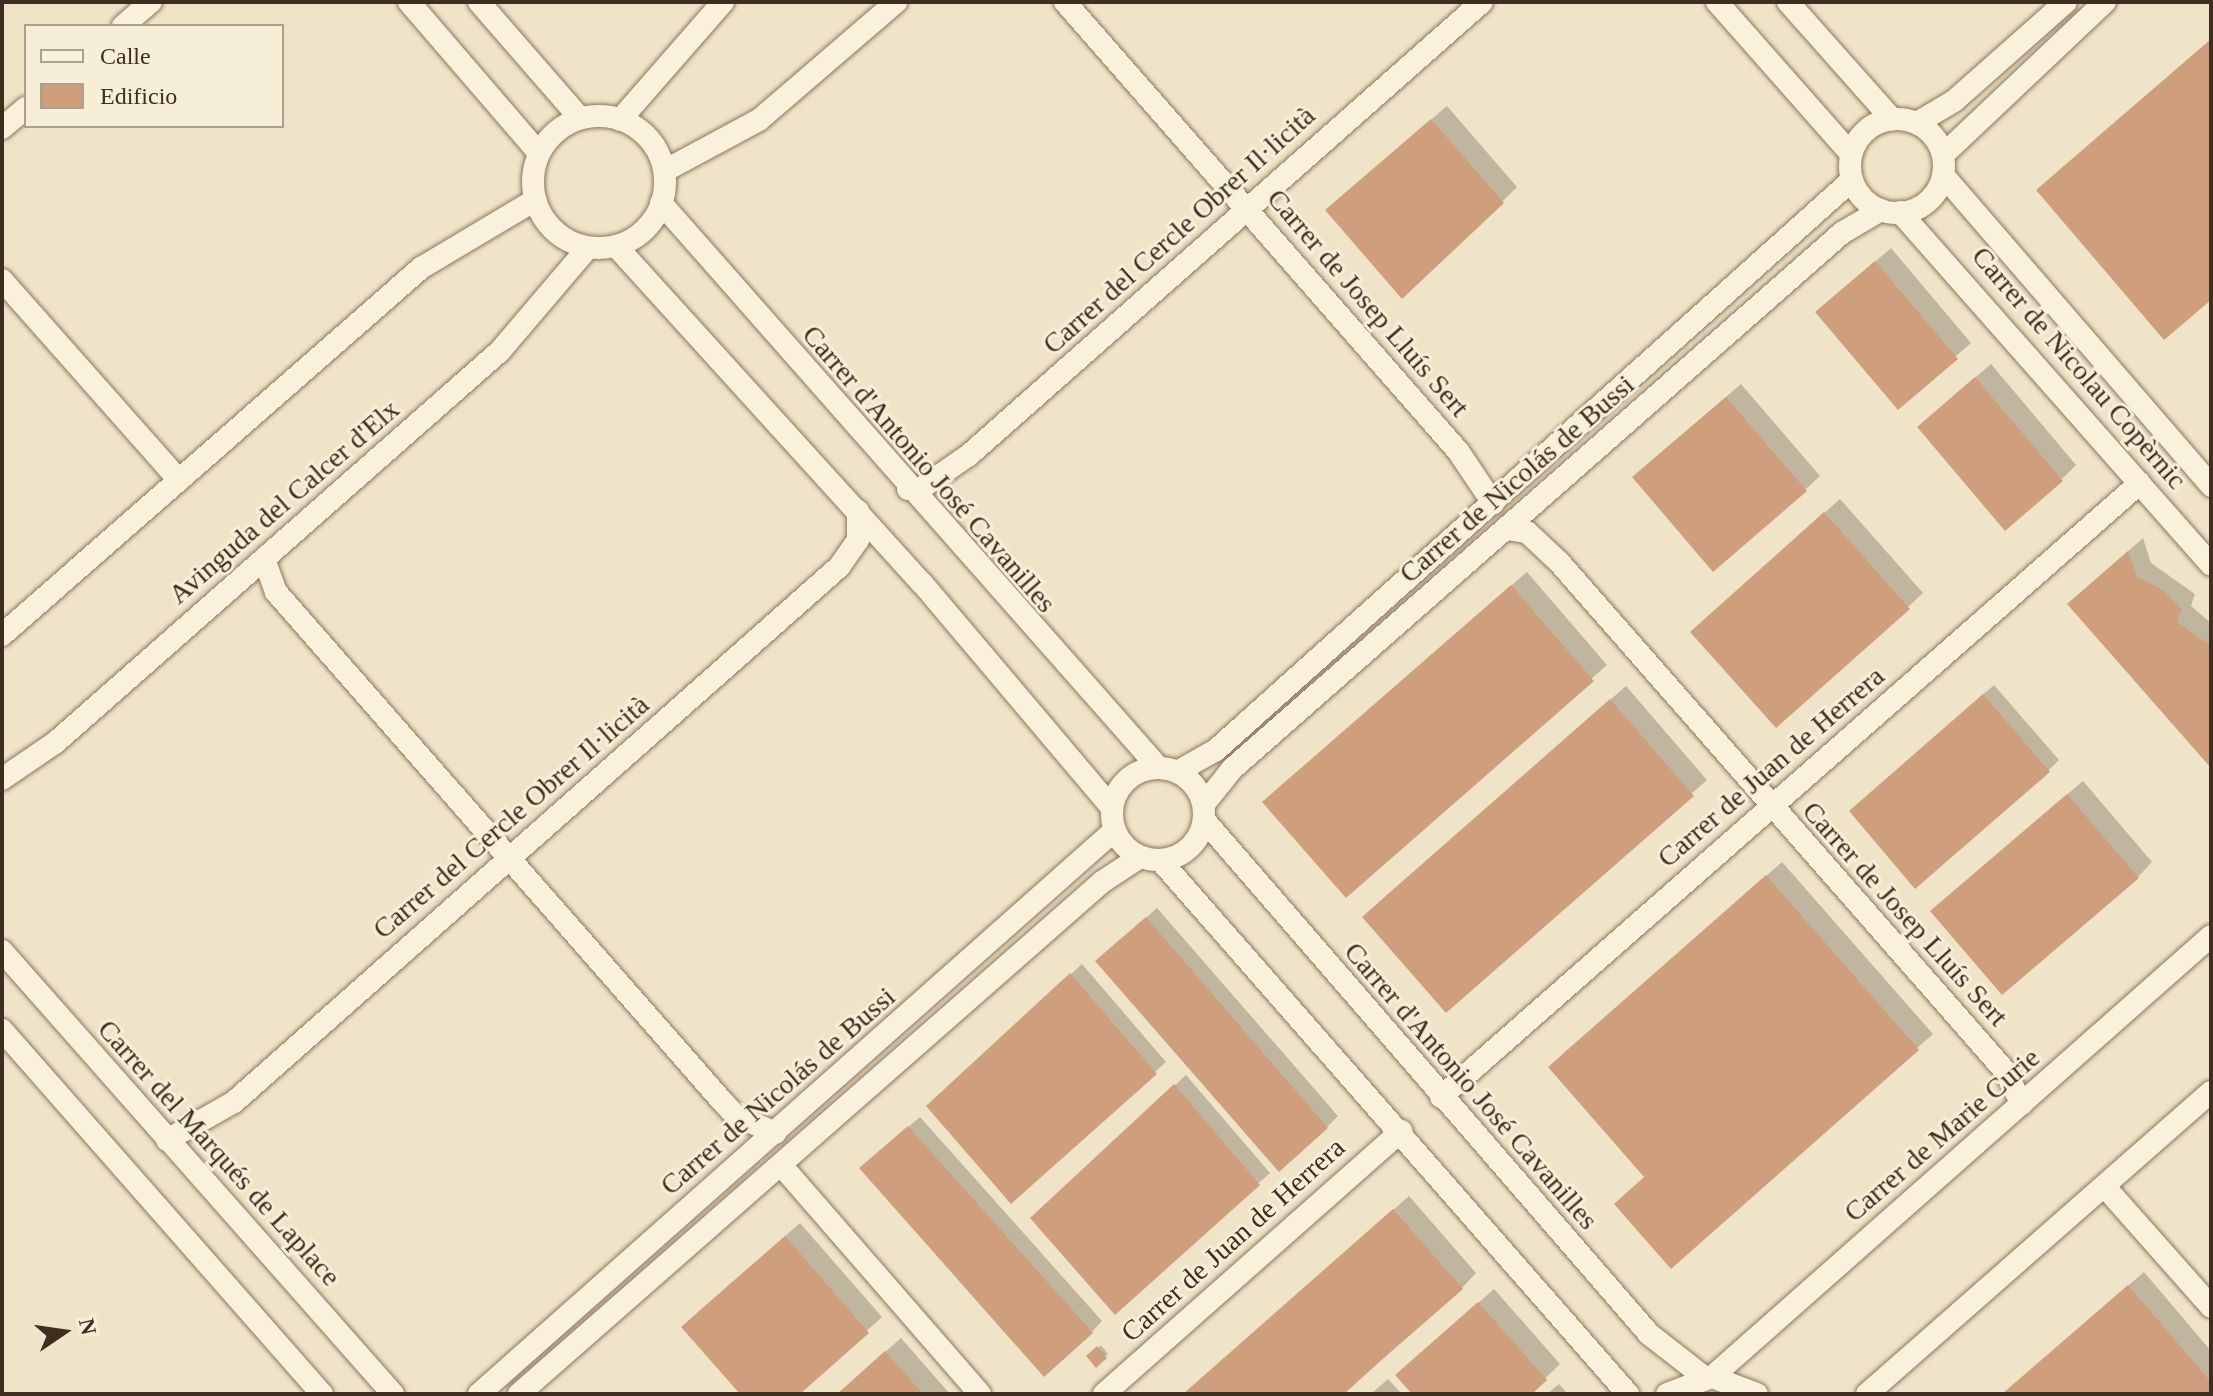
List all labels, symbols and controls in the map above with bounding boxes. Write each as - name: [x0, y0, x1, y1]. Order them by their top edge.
- legend: [24, 24, 284, 128]
- text: Calle: [100, 43, 151, 69]
- text: Edificio: [100, 83, 177, 109]
- street label: Carrer del Cercle Obrer Il·licità: [1036, 99, 1322, 361]
- street label: Carrer de Josep Lluís Sert: [1260, 182, 1476, 424]
- street label: Carrer de Nicolau Copèrnic: [1965, 240, 2193, 496]
- street label: Carrer d'Antonio José Cavanilles: [795, 318, 1063, 620]
- street label: Carrer de Nicolás de Bussi: [1393, 368, 1641, 590]
- street label: Avinguda del Calcer d'Elx: [162, 393, 406, 611]
- street label: Carrer de Juan de Herrera: [1651, 659, 1891, 875]
- street label: Carrer del Cercle Obrer Il·licità: [366, 688, 656, 946]
- street label: Carrer de Josep Lluís Sert: [1795, 795, 2015, 1033]
- street label: Carrer d'Antonio José Cavanilles: [1337, 935, 1605, 1237]
- street label: Carrer de Nicolás de Bussi: [654, 980, 902, 1202]
- street label: Carrer del Marqués de Laplace: [91, 1013, 347, 1293]
- street label: Carrer de Marie Curie: [1837, 1041, 2047, 1229]
- street label: Carrer de Juan de Herrera: [1114, 1131, 1352, 1349]
- north arrow: [24, 1292, 104, 1372]
- text: N: [74, 1316, 102, 1337]

